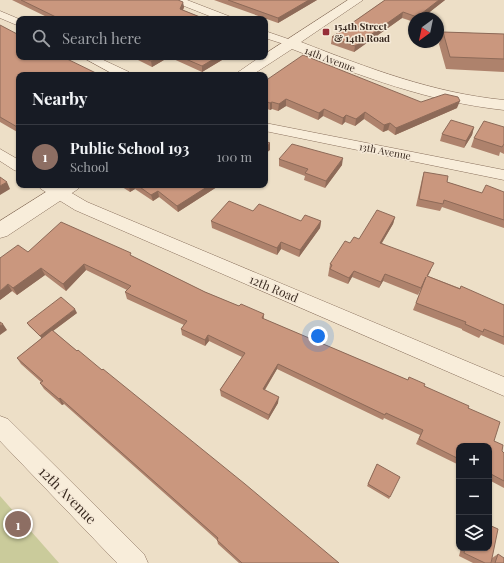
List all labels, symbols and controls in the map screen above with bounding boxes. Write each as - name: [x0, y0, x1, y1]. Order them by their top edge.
- north arrow: [408, 12, 444, 48]
- search box: [16, 16, 268, 60]
- place label: 154th Street & 14th Road: [334, 19, 390, 45]
- icon: search: [30, 27, 52, 49]
- marker: 154th Street & 14th Road: [321, 27, 331, 37]
- text: Search here: [62, 28, 141, 48]
- street label: 14th Avenue: [303, 43, 357, 75]
- text: Nearby: [32, 87, 87, 109]
- text: Public School 193: [70, 138, 189, 158]
- street label: 13th Avenue: [358, 139, 412, 163]
- text: 1: [43, 148, 47, 165]
- text: 100 m: [217, 148, 252, 165]
- text: School: [70, 158, 109, 175]
- street label: 12th Road: [247, 271, 301, 305]
- your location: [308, 326, 328, 346]
- map controls: [456, 443, 492, 551]
- button: +: [456, 443, 492, 479]
- street label: 12th Avenue: [35, 462, 101, 528]
- button: −: [456, 479, 492, 515]
- pin: 1: [5, 509, 31, 539]
- button: layers: [456, 515, 492, 551]

